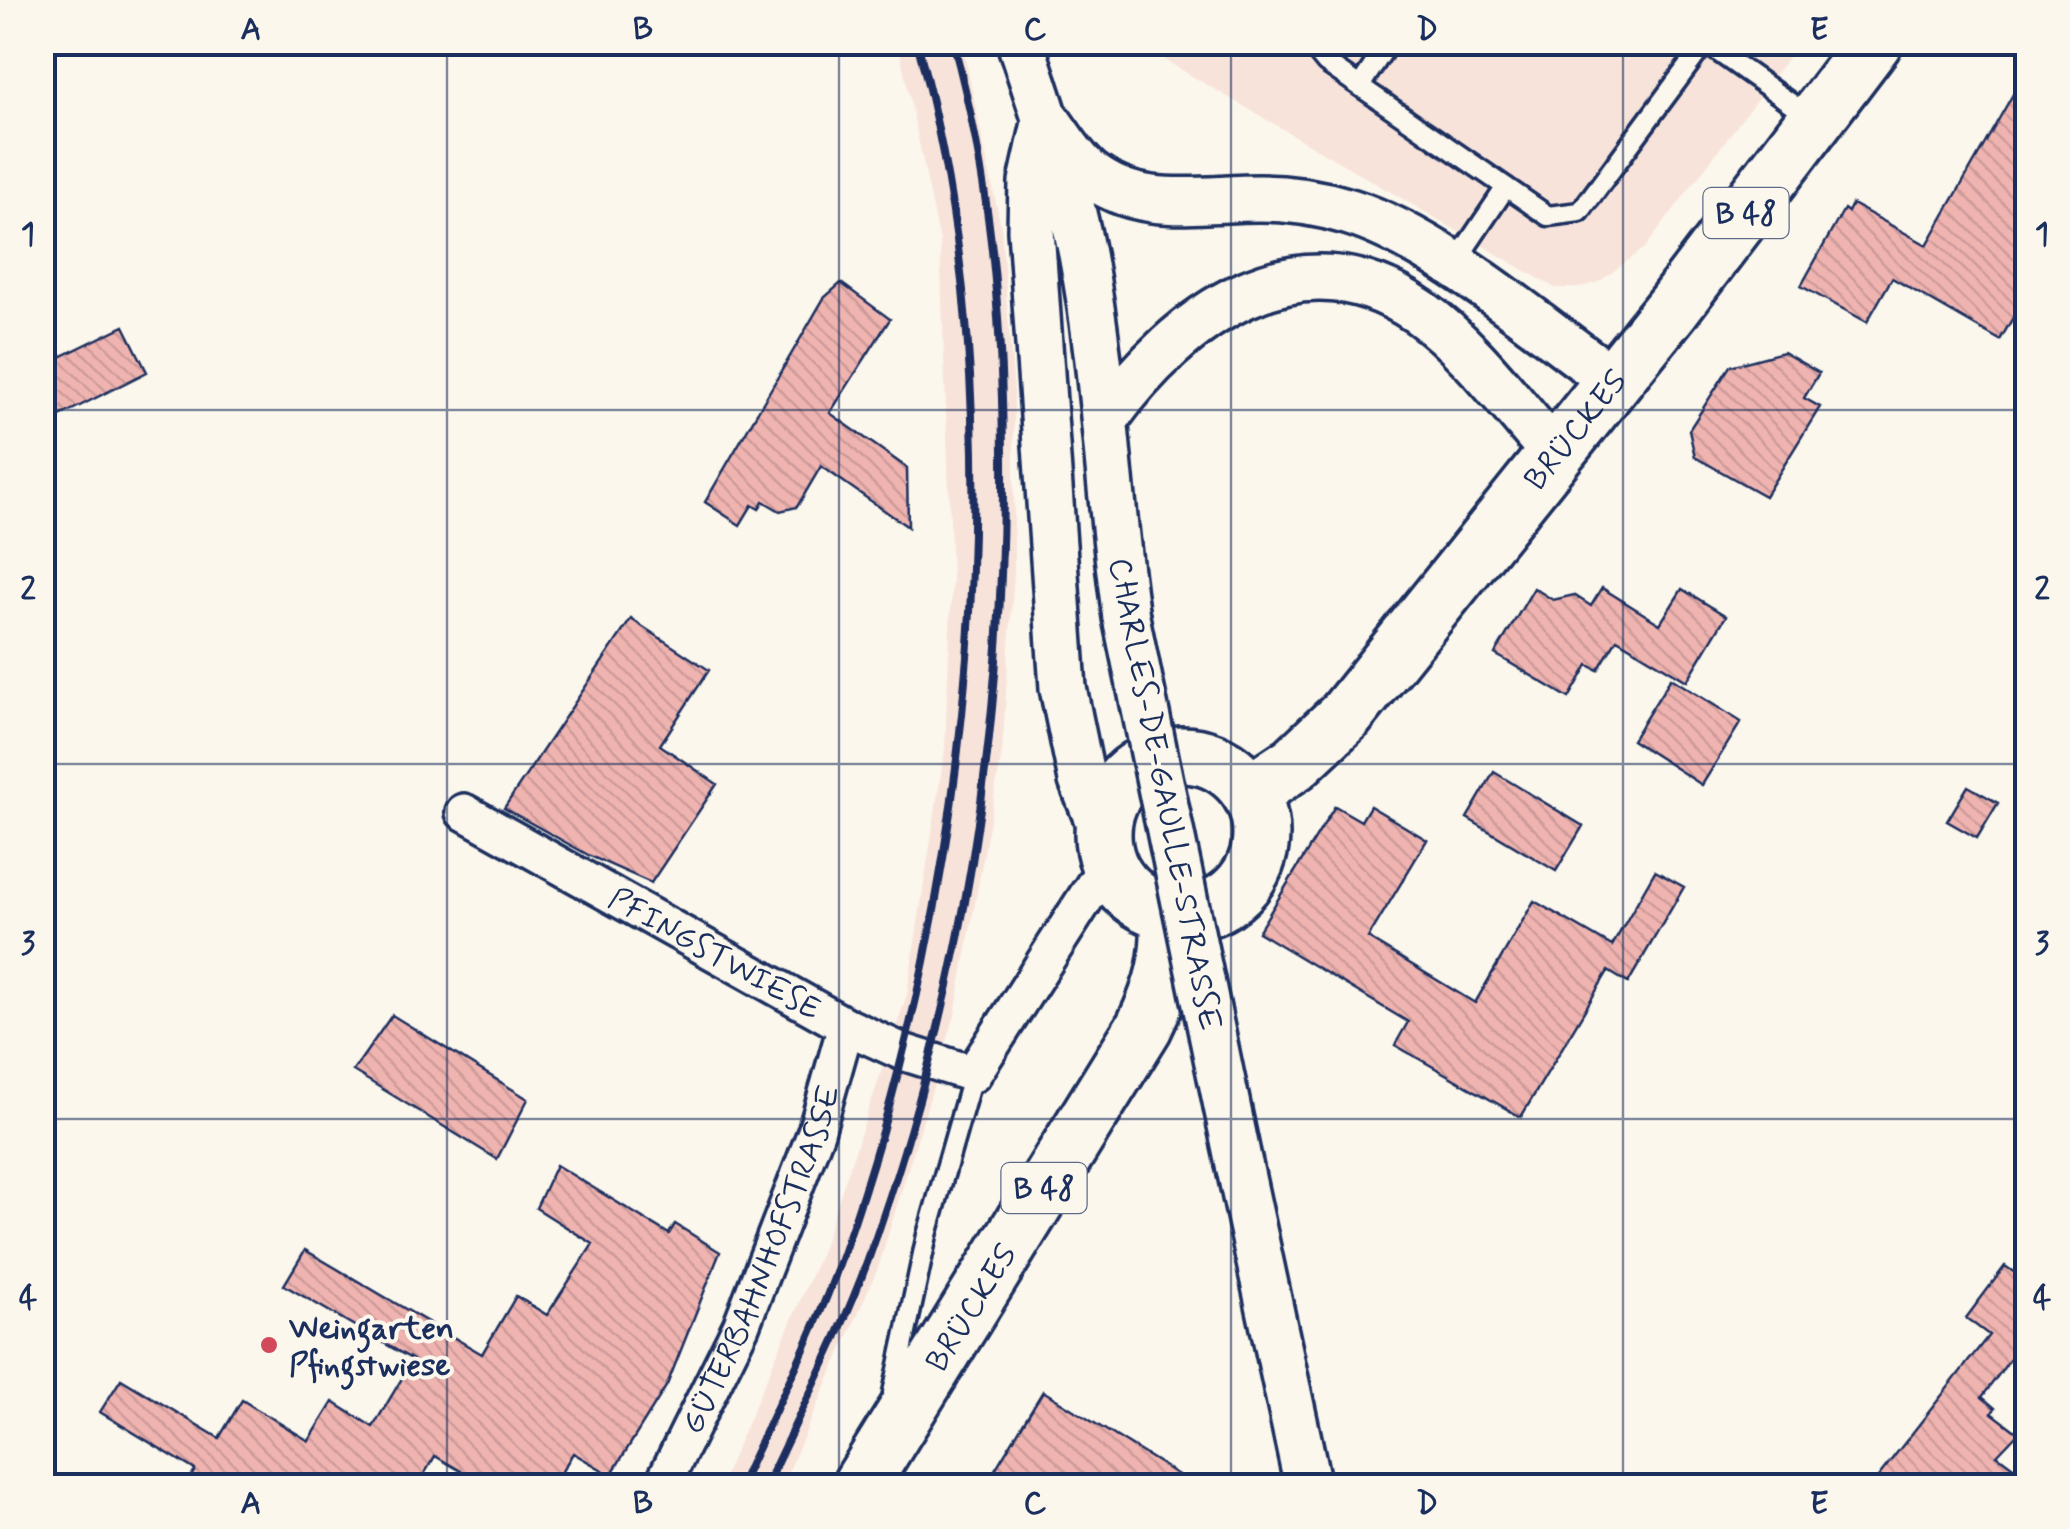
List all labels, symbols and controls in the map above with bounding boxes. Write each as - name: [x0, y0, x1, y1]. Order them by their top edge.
- text: A: [241, 9, 261, 51]
- text: B: [633, 9, 653, 51]
- text: C: [1024, 9, 1047, 51]
- text: D: [1416, 9, 1438, 51]
- text: E: [1810, 9, 1829, 51]
- road number: B 48: [1704, 188, 1788, 238]
- text: 1: [21, 214, 35, 256]
- text: 1: [2035, 214, 2049, 256]
- street label: BRÜCKES: [1515, 362, 1637, 500]
- street label: CHARLES-DE-GAULLE-STRASSE: [1098, 554, 1231, 1034]
- text: 2: [20, 569, 36, 611]
- text: 2: [2034, 569, 2050, 611]
- street label: PFINGSTWIESE: [601, 878, 828, 1031]
- text: 3: [21, 923, 36, 965]
- text: 3: [2035, 923, 2050, 965]
- street label: GÜTERBAHNHOFSTRASSE: [672, 1080, 851, 1441]
- road number: B 48: [1002, 1163, 1086, 1213]
- street label: BRÜCKES: [917, 1237, 1028, 1380]
- text: 4: [19, 1278, 38, 1320]
- text: 4: [2033, 1278, 2052, 1320]
- place label: Weingarten Pfingstwiese: [289, 1308, 454, 1391]
- marker: Weingarten Pfingstwiese: [258, 1334, 280, 1356]
- text: A: [241, 1483, 261, 1525]
- text: B: [633, 1483, 653, 1525]
- text: C: [1024, 1483, 1047, 1525]
- text: D: [1416, 1483, 1438, 1525]
- text: E: [1810, 1483, 1829, 1525]

